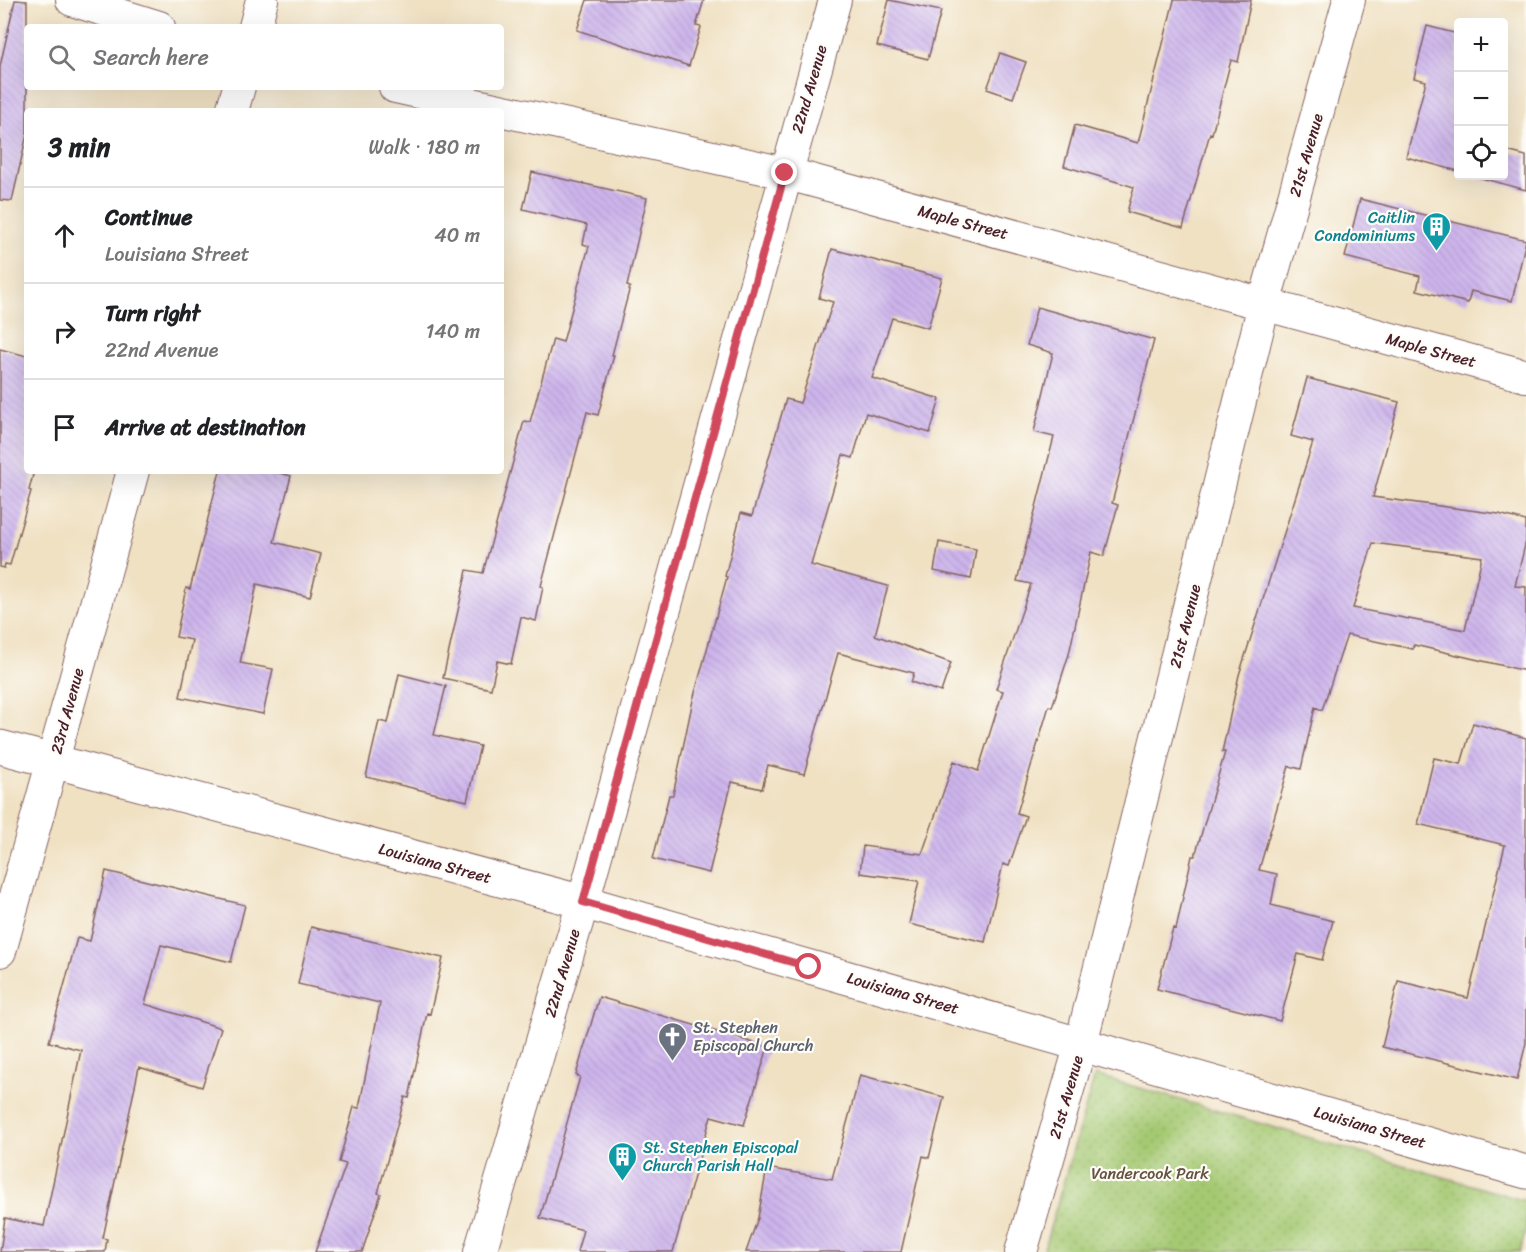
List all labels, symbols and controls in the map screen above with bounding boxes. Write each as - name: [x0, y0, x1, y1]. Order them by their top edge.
- map controls: [1454, 18, 1508, 180]
- button: +: [1454, 18, 1508, 72]
- search box: [24, 24, 504, 90]
- text: Search here: [93, 38, 209, 77]
- icon: search: [45, 41, 78, 74]
- street label: 22nd Avenue: [783, 41, 836, 137]
- button: −: [1454, 72, 1508, 126]
- street label: 21st Avenue: [1280, 110, 1332, 200]
- text: 3 min: [48, 124, 110, 170]
- button: locate: [1454, 126, 1508, 180]
- text: Walk · 180 m: [369, 130, 480, 165]
- route end: [771, 159, 797, 185]
- street label: Maple Street: [915, 196, 1011, 248]
- text: Continue: [105, 198, 193, 237]
- place label: Caitlin Condominiums: [1315, 203, 1415, 250]
- building icon: Caitlin Condominiums: [1420, 210, 1452, 252]
- text: 40 m: [434, 218, 480, 253]
- icon: ahead: [48, 219, 81, 252]
- text: Louisiana Street: [105, 237, 250, 272]
- text: Turn right: [105, 294, 200, 333]
- text: 140 m: [426, 314, 480, 349]
- icon: right: [48, 315, 81, 348]
- street label: Maple Street: [1383, 324, 1479, 376]
- text: 22nd Avenue: [105, 333, 218, 368]
- text: Arrive at destination: [105, 408, 306, 447]
- icon: arrive: [48, 411, 81, 444]
- street label: 21st Avenue: [1161, 581, 1210, 671]
- street label: 23rd Avenue: [42, 664, 92, 757]
- street label: Louisiana Street: [375, 834, 495, 892]
- street label: 22nd Avenue: [536, 925, 589, 1021]
- route start: [795, 953, 821, 979]
- street label: Louisiana Street: [843, 963, 963, 1023]
- place label: St. Stephen Episcopal Church: [693, 1013, 813, 1060]
- church icon: St. Stephen Episcopal Church: [656, 1020, 688, 1062]
- street label: 21st Avenue: [1040, 1052, 1092, 1142]
- street label: Louisiana Street: [1310, 1097, 1430, 1157]
- place label: St. Stephen Episcopal Church Parish Hall: [643, 1133, 799, 1180]
- building icon: St. Stephen Episcopal Church Parish Hall: [606, 1140, 638, 1182]
- park label: Vandercook Park: [1091, 1159, 1209, 1188]

